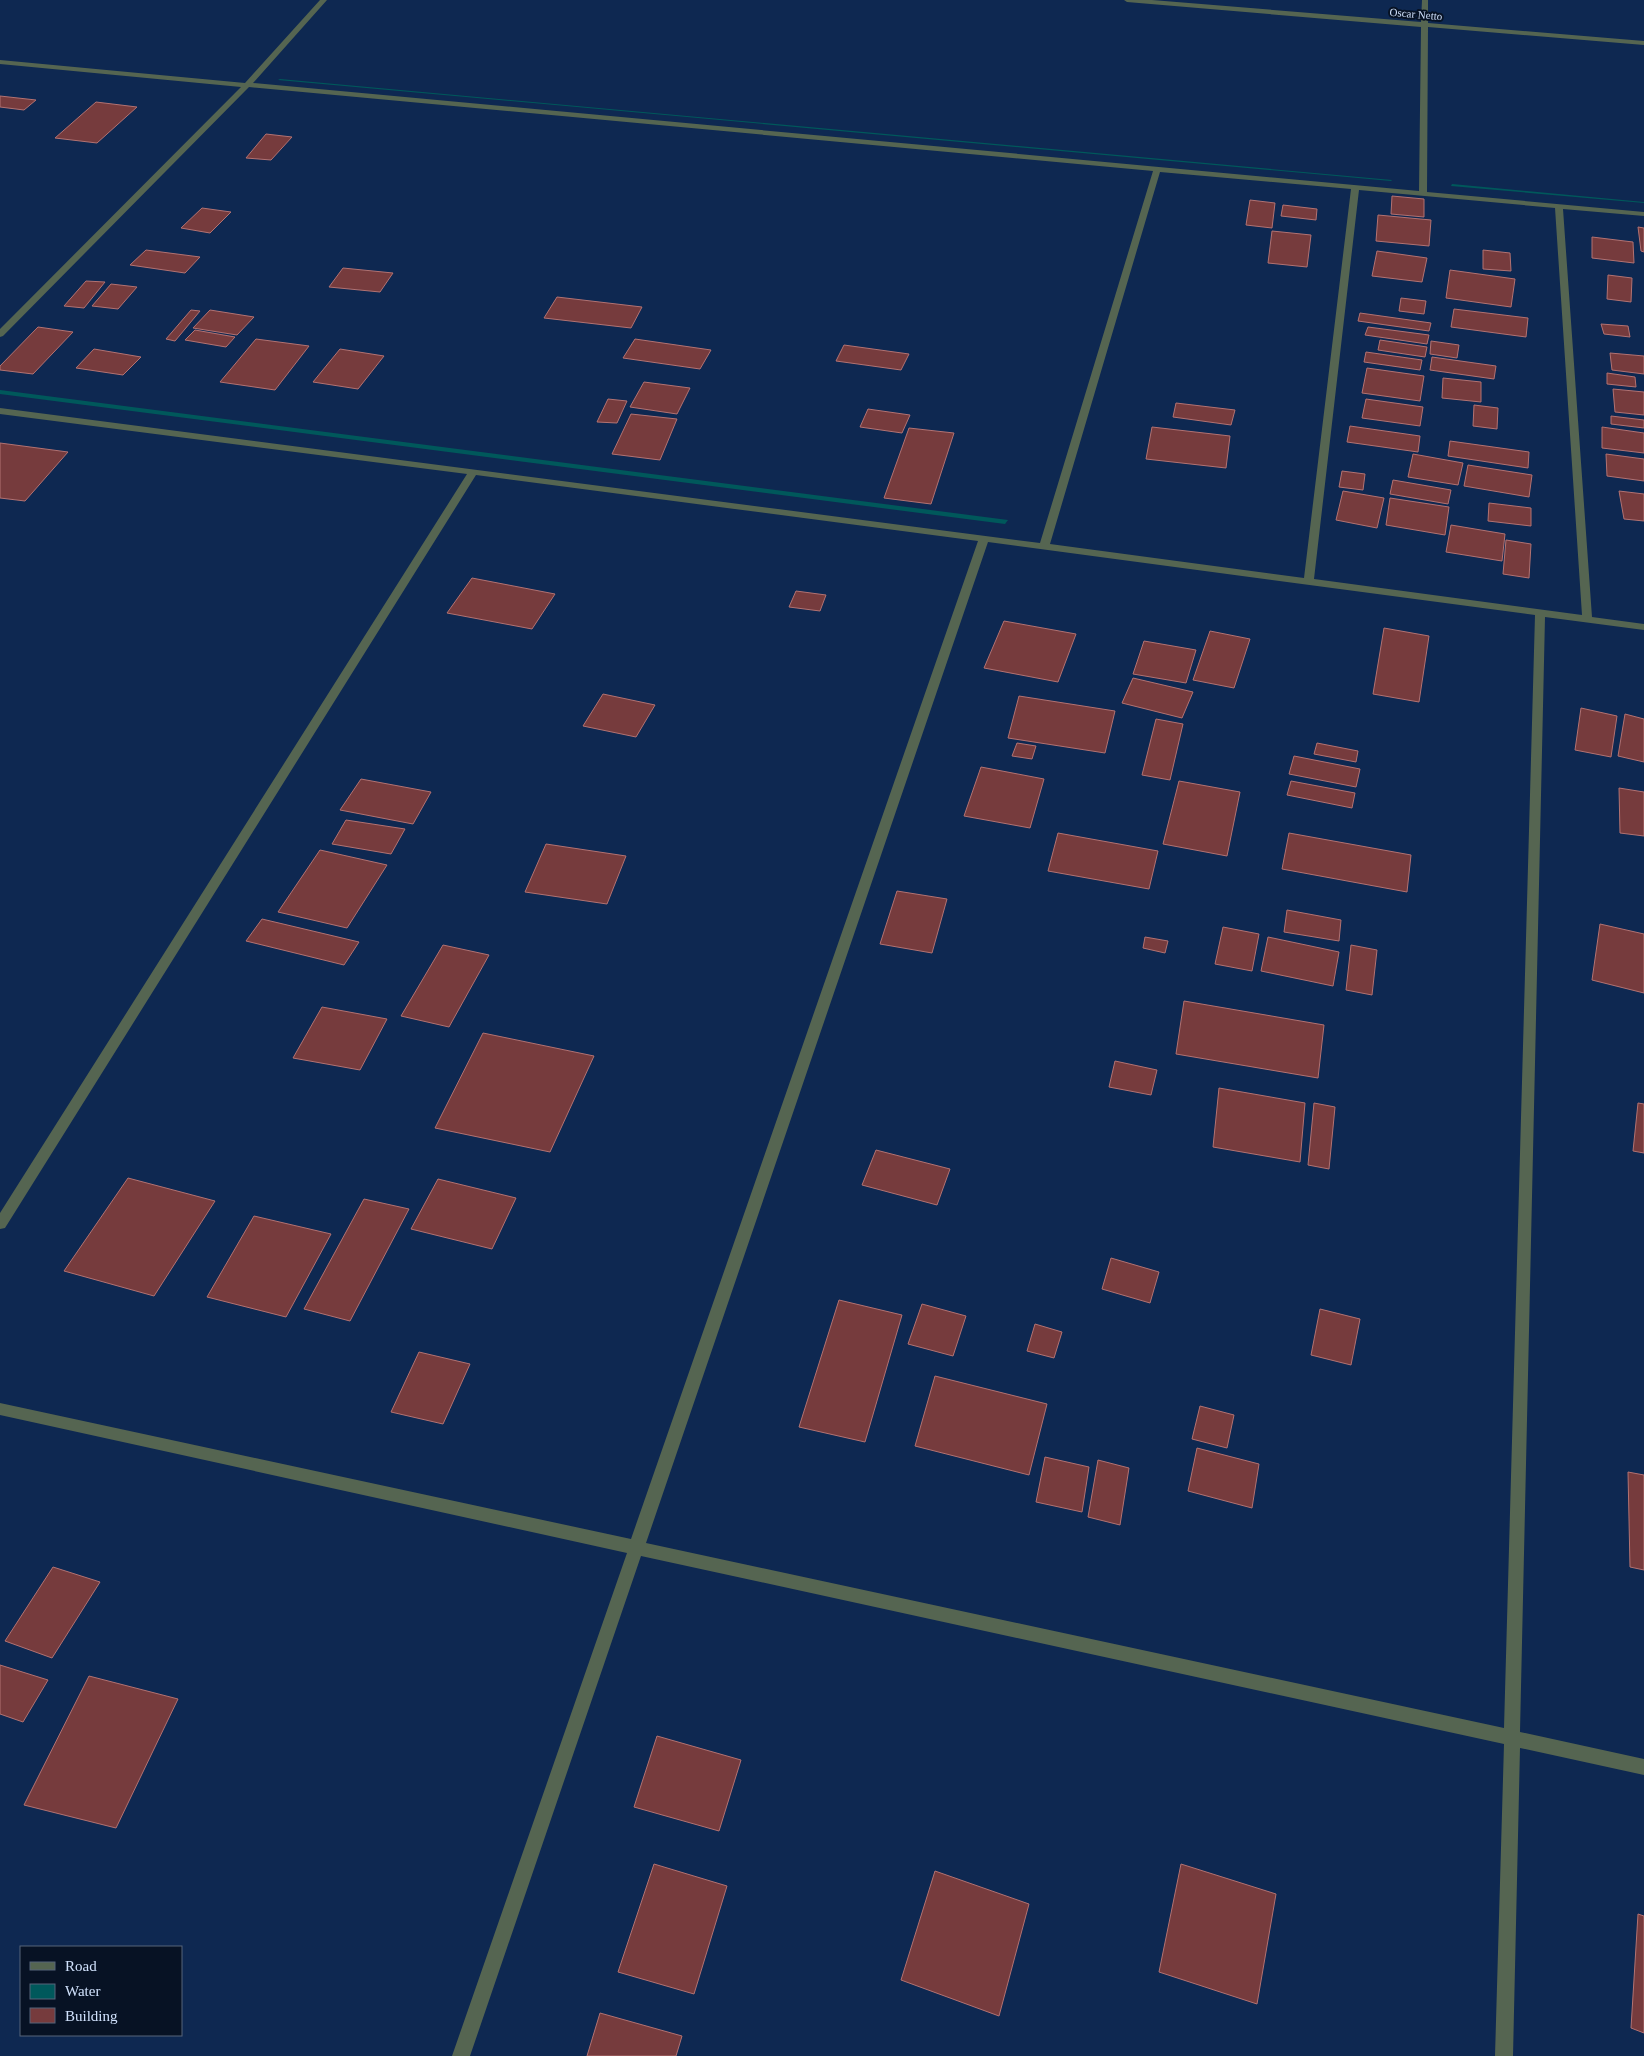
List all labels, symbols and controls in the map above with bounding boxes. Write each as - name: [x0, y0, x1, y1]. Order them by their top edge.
- street label: Oscar Netto: [1389, 6, 1443, 22]
- legend: [20, 1946, 182, 2036]
- text: Road: [65, 1958, 97, 1974]
- text: Water: [65, 1983, 100, 1999]
- text: Building: [65, 2008, 118, 2024]

